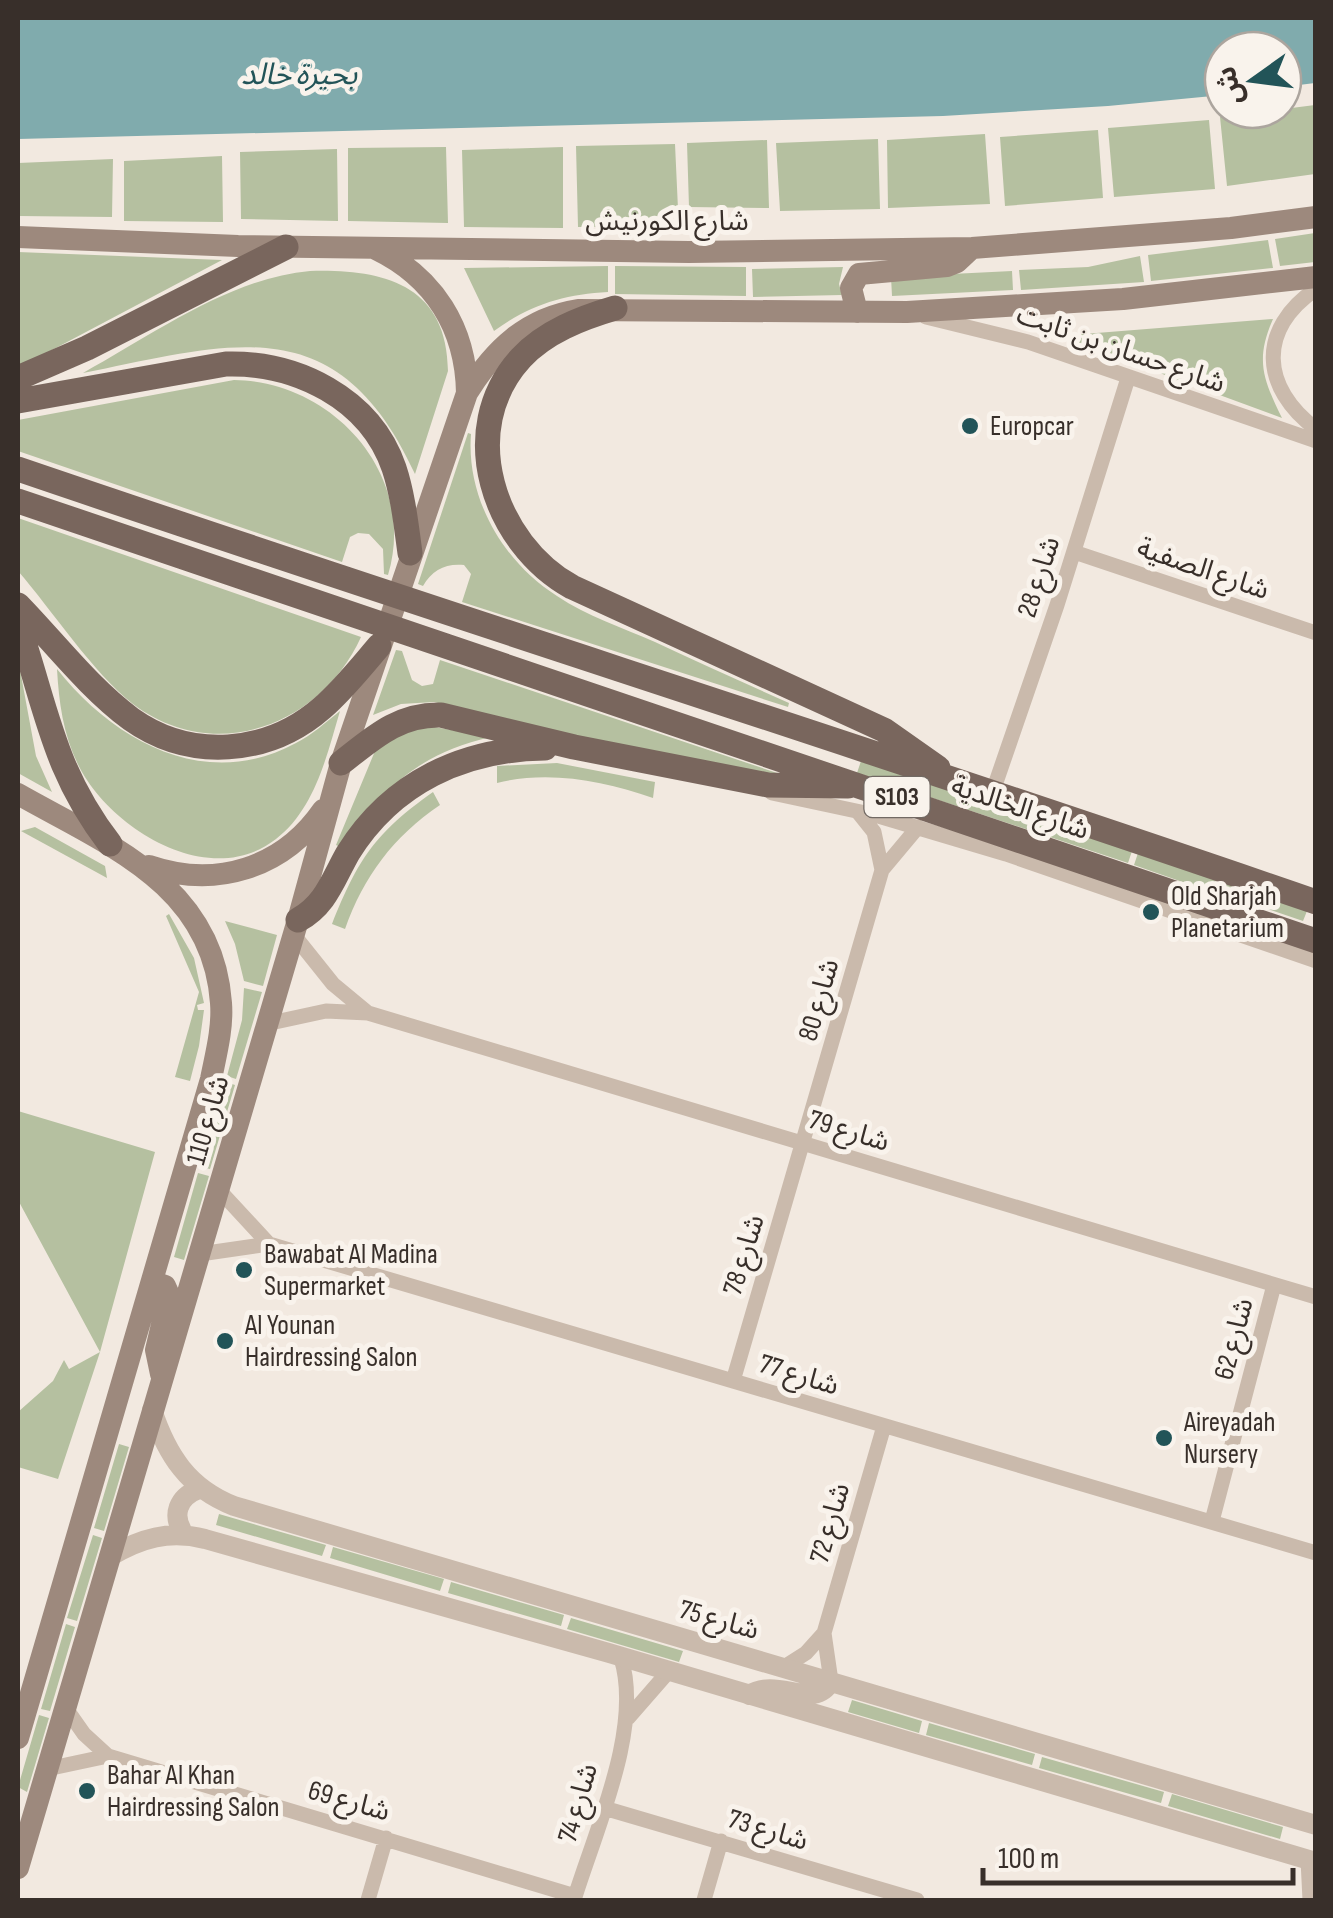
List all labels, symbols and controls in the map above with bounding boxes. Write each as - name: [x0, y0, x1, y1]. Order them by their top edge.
- north arrow: [1203, 30, 1303, 130]
- water label: بحيرة خالد: [241, 57, 358, 93]
- text: ش: [1210, 63, 1251, 108]
- street label: شارع الكورنيش: [585, 205, 749, 241]
- street label: شارع حسان بن ثابت: [1012, 298, 1230, 403]
- place label: Europcar: [990, 410, 1074, 443]
- marker: Europcar: [959, 415, 981, 437]
- street label: شارع الصفية: [1132, 531, 1273, 610]
- street label: شارع 28: [1011, 533, 1070, 622]
- street label: شارع الخالدية: [946, 769, 1093, 850]
- road number: S103: [864, 777, 930, 817]
- place label: Old Sharjah Planetarium: [1171, 880, 1284, 945]
- marker: Old Sharjah Planetarium: [1140, 901, 1162, 923]
- street label: شارع 80: [792, 955, 849, 1046]
- street label: شارع 110: [180, 1072, 239, 1169]
- street label: شارع 79: [804, 1103, 893, 1162]
- street label: شارع 78: [716, 1211, 775, 1300]
- place label: Bawabat Al Madina Supermarket: [264, 1238, 438, 1303]
- marker: Bawabat Al Madina Supermarket: [233, 1259, 255, 1281]
- street label: شارع 62: [1207, 1295, 1264, 1384]
- place label: Al Younan Hairdressing Salon: [244, 1309, 418, 1374]
- marker: Al Younan Hairdressing Salon: [214, 1330, 236, 1352]
- street label: شارع 77: [754, 1347, 843, 1406]
- place label: Aireyadah Nursery: [1183, 1406, 1275, 1471]
- marker: Aireyadah Nursery: [1153, 1427, 1175, 1449]
- street label: شارع 72: [803, 1479, 860, 1568]
- street label: شارع 75: [674, 1593, 763, 1650]
- place label: Bahar Al Khan Hairdressing Salon: [107, 1759, 280, 1824]
- street label: شارع 74: [551, 1760, 608, 1847]
- street label: شارع 69: [303, 1774, 394, 1831]
- marker: Bahar Al Khan Hairdressing Salon: [76, 1780, 98, 1802]
- street label: شارع 73: [723, 1802, 812, 1861]
- scale bar: [983, 1823, 1293, 1885]
- text: 100 m: [998, 1841, 1059, 1877]

